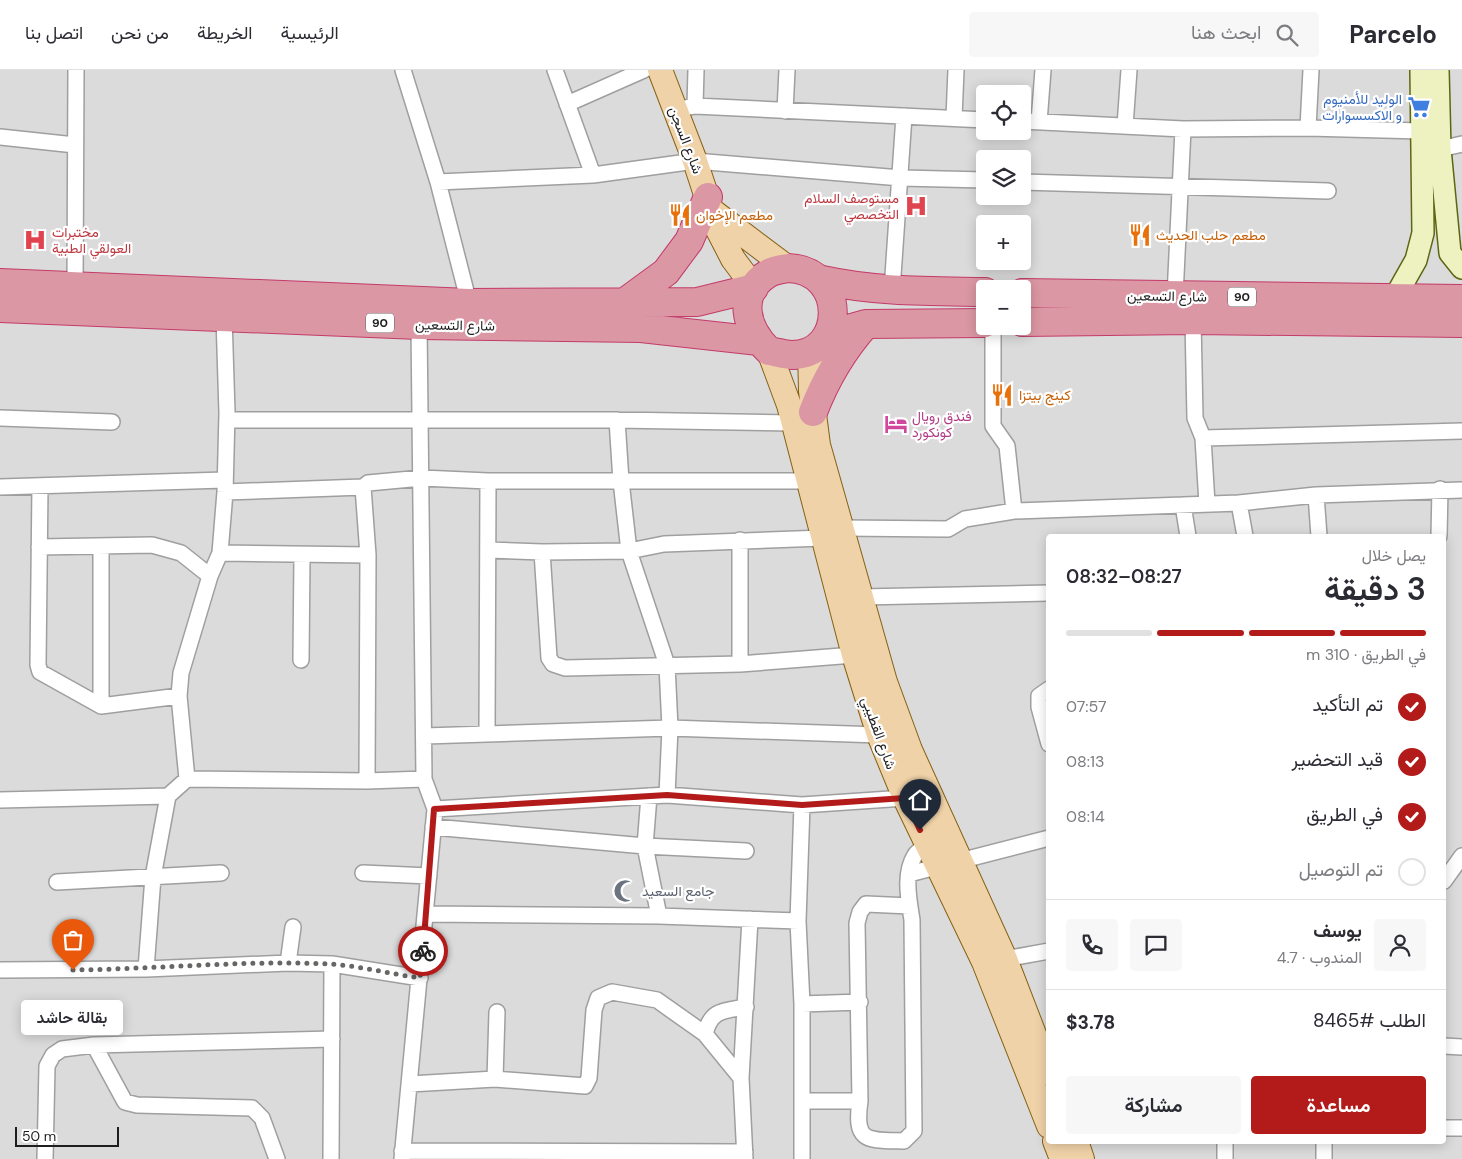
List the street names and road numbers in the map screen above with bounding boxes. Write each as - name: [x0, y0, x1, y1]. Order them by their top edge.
- street label: شارع السجن: [663, 104, 707, 177]
- street label: شارع التسعين: [1127, 286, 1207, 308]
- road number: 90: [1228, 288, 1256, 306]
- road number: 90: [366, 314, 394, 332]
- street label: شارع التسعين: [415, 315, 495, 337]
- street label: شارع القطيبي: [855, 694, 900, 773]

